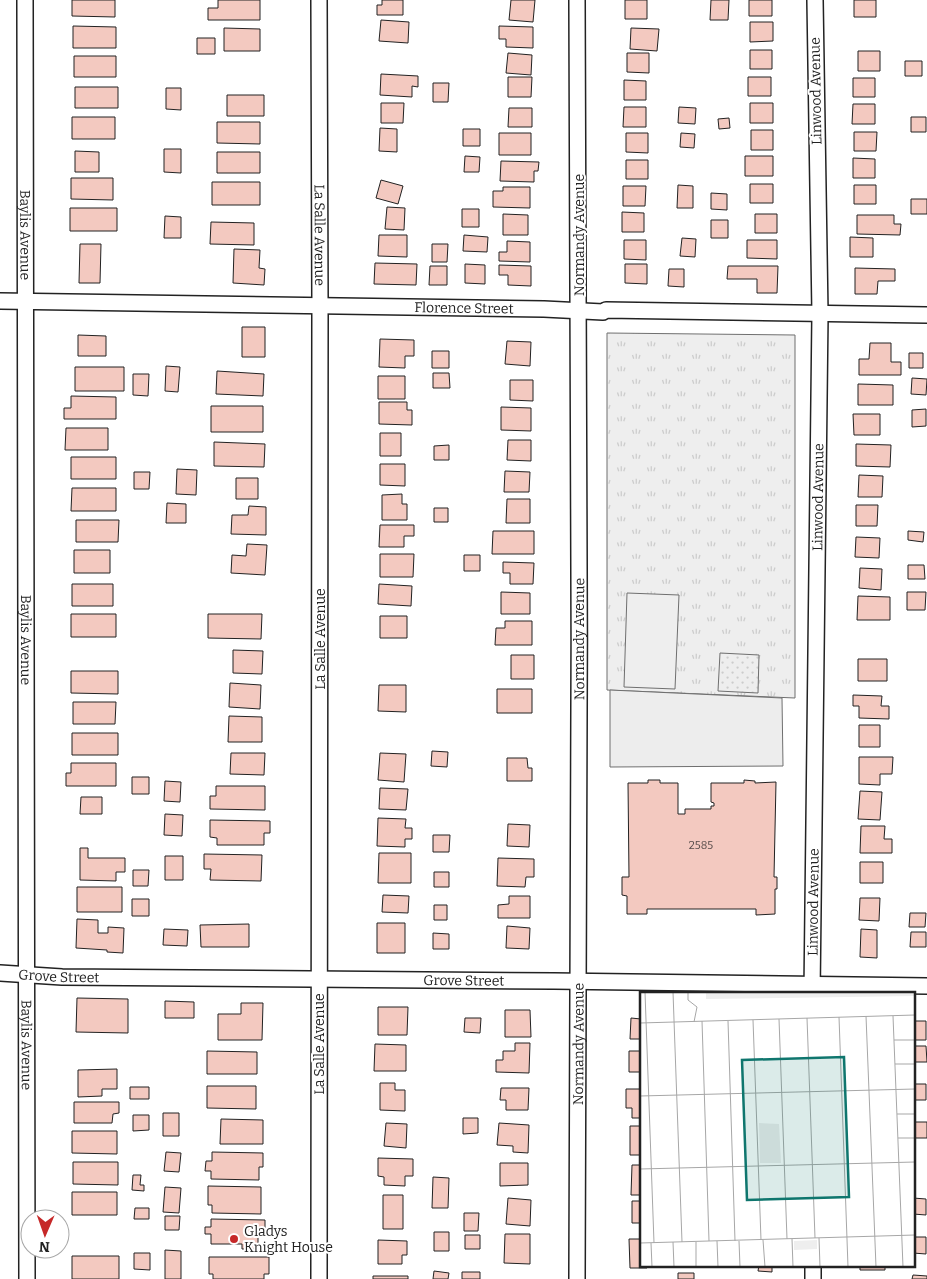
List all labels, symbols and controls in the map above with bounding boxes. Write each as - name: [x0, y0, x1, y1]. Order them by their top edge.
- street label: Linwood Avenue: [807, 37, 825, 145]
- street label: Normandy Avenue: [571, 174, 588, 296]
- street label: La Salle Avenue: [311, 184, 328, 286]
- street label: Baylis Avenue: [17, 190, 34, 280]
- street label: Florence Street: [414, 299, 514, 317]
- street label: Linwood Avenue: [809, 443, 827, 551]
- street label: Normandy Avenue: [571, 578, 588, 700]
- street label: La Salle Avenue: [312, 588, 329, 690]
- street label: Baylis Avenue: [17, 595, 35, 685]
- house number: 2585: [689, 839, 713, 852]
- street label: Linwood Avenue: [804, 848, 822, 956]
- street label: Grove Street: [18, 966, 100, 986]
- street label: Grove Street: [423, 971, 505, 989]
- street label: Normandy Avenue: [570, 983, 587, 1105]
- inset map: [640, 992, 914, 1266]
- street label: La Salle Avenue: [311, 993, 328, 1095]
- street label: Baylis Avenue: [18, 1000, 35, 1090]
- north arrow: [20, 1209, 70, 1259]
- place label: Gladys Knight House: [244, 1223, 333, 1256]
- marker: Gladys Knight House: [228, 1233, 240, 1245]
- text: N: [39, 1238, 50, 1255]

